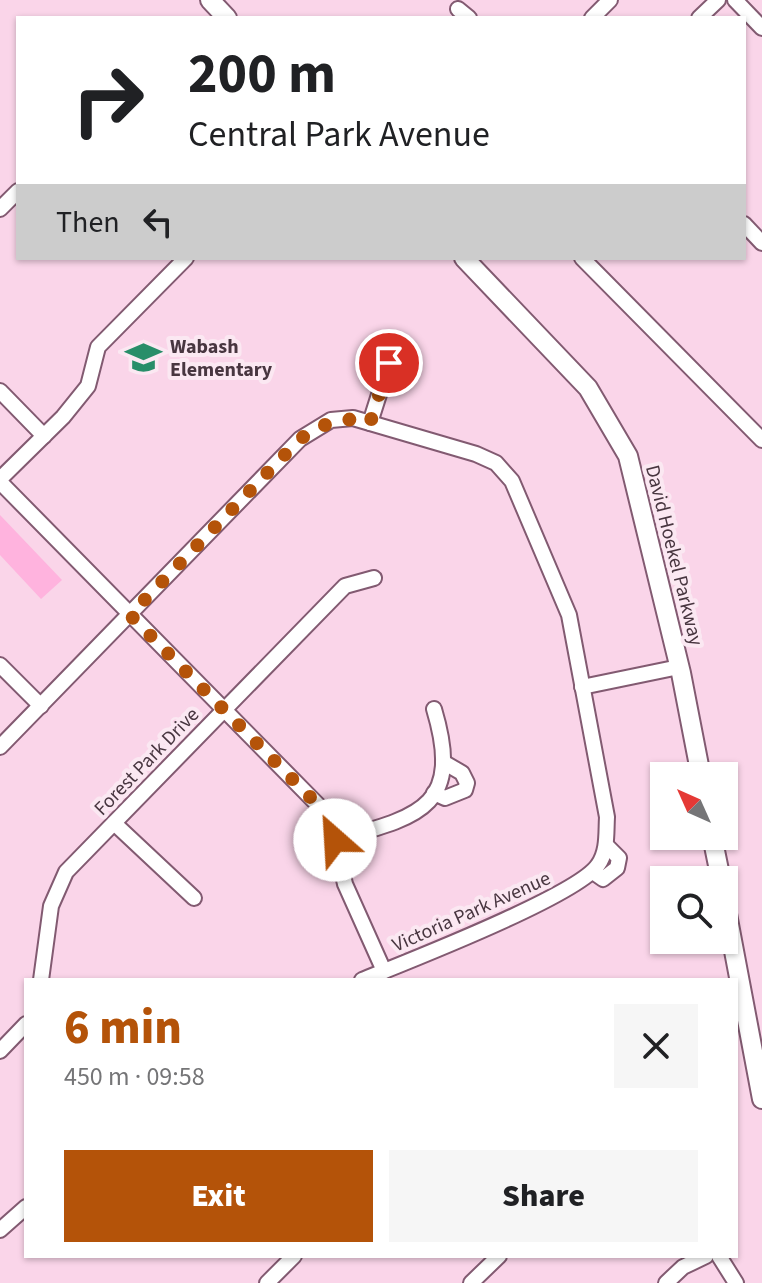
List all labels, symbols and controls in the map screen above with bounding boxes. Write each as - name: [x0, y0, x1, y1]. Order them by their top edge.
- text: 200 m: [188, 35, 336, 114]
- icon: right: [56, 48, 160, 152]
- text: Central Park Avenue: [188, 109, 490, 160]
- icon: left: [136, 200, 180, 244]
- text: Then: [56, 201, 120, 244]
- pin: [355, 329, 423, 397]
- place label: Wabash Elementary: [170, 333, 273, 384]
- school or university icon: Wabash Elementary: [125, 339, 163, 377]
- icon: arrive: [367, 341, 411, 385]
- street label: David Hoekel Parkway: [638, 462, 710, 649]
- street label: Forest Park Drive: [88, 701, 206, 822]
- north arrow: [650, 762, 738, 850]
- map controls: [650, 762, 738, 954]
- position arrow: [293, 798, 377, 882]
- street label: Victoria Park Avenue: [388, 864, 555, 959]
- button: search: [650, 866, 738, 954]
- text: 6 min: [64, 994, 182, 1062]
- button: close: [614, 1004, 698, 1088]
- text: 450 m · 09:58: [64, 1058, 205, 1095]
- button: Exit: [64, 1150, 373, 1242]
- button: Share: [389, 1150, 698, 1242]

